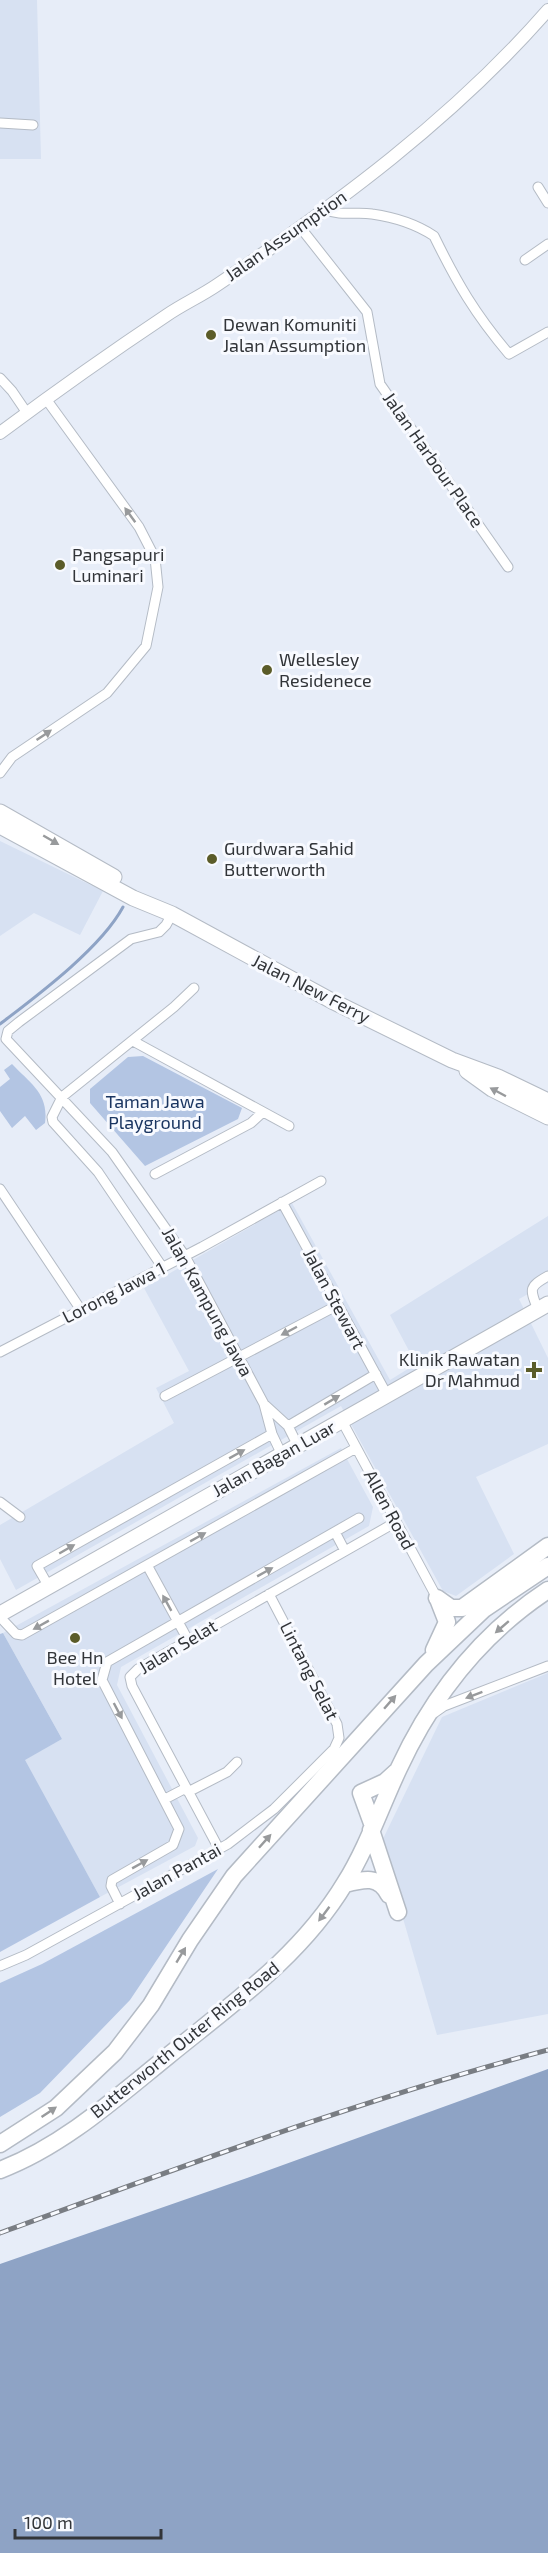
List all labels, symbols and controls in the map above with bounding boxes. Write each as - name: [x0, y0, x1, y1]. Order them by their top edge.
- street label: Jalan Assumption: [220, 185, 350, 285]
- place label: Dewan Komuniti Jalan Assumption: [223, 313, 366, 356]
- marker: Dewan Komuniti Jalan Assumption: [204, 328, 218, 342]
- street label: Jalan Harbour Place: [379, 387, 489, 532]
- one-way arrow: [124, 507, 136, 523]
- place label: Pangsapuri Luminari: [72, 543, 164, 586]
- marker: Pangsapuri Luminari: [53, 558, 67, 572]
- place label: Wellesley Residenece: [279, 648, 372, 691]
- marker: Wellesley Residenece: [260, 663, 274, 677]
- one-way arrow: [35, 729, 51, 741]
- one-way arrow: [43, 835, 60, 845]
- place label: Gurdwara Sahid Butterworth: [224, 837, 354, 880]
- marker: Gurdwara Sahid Butterworth: [205, 852, 219, 866]
- street label: Jalan New Ferry: [249, 949, 375, 1028]
- one-way arrow: [489, 1087, 506, 1097]
- park label: Taman Jawa Playground: [105, 1090, 205, 1133]
- street label: Jalan Kampung Jawa: [158, 1223, 258, 1380]
- street label: Jalan Stewart: [299, 1244, 371, 1353]
- street label: Lorong Jawa 1: [58, 1257, 169, 1327]
- one-way arrow: [280, 1327, 297, 1336]
- place label: Klinik Rawatan Dr Mahmud: [399, 1348, 520, 1391]
- marker: Klinik Rawatan Dr Mahmud: [525, 1361, 543, 1379]
- one-way arrow: [324, 1395, 341, 1405]
- street label: Jalan Bagan Luar: [208, 1415, 339, 1501]
- one-way arrow: [229, 1449, 246, 1459]
- street label: Allen Road: [360, 1466, 420, 1553]
- one-way arrow: [189, 1532, 206, 1542]
- one-way arrow: [59, 1543, 75, 1554]
- one-way arrow: [257, 1566, 273, 1577]
- one-way arrow: [162, 1594, 172, 1611]
- street label: Jalan Selat: [134, 1614, 221, 1678]
- street label: Lintang Selat: [276, 1618, 344, 1723]
- one-way arrow: [32, 1620, 49, 1630]
- one-way arrow: [495, 1620, 510, 1633]
- marker: Bee Hn Hotel: [68, 1631, 82, 1645]
- place label: Bee Hn Hotel: [47, 1646, 104, 1689]
- one-way arrow: [465, 1691, 483, 1700]
- one-way arrow: [384, 1694, 397, 1710]
- one-way arrow: [113, 1703, 123, 1720]
- one-way arrow: [258, 1835, 272, 1849]
- street label: Jalan Pantai: [128, 1838, 225, 1904]
- one-way arrow: [132, 1859, 149, 1869]
- one-way arrow: [318, 1905, 330, 1921]
- one-way arrow: [176, 1947, 187, 1963]
- street label: Butterworth Outer Ring Road: [85, 1956, 283, 2122]
- one-way arrow: [41, 2107, 57, 2118]
- scale bar: [15, 2502, 160, 2540]
- text: 100 m: [24, 2511, 73, 2533]

